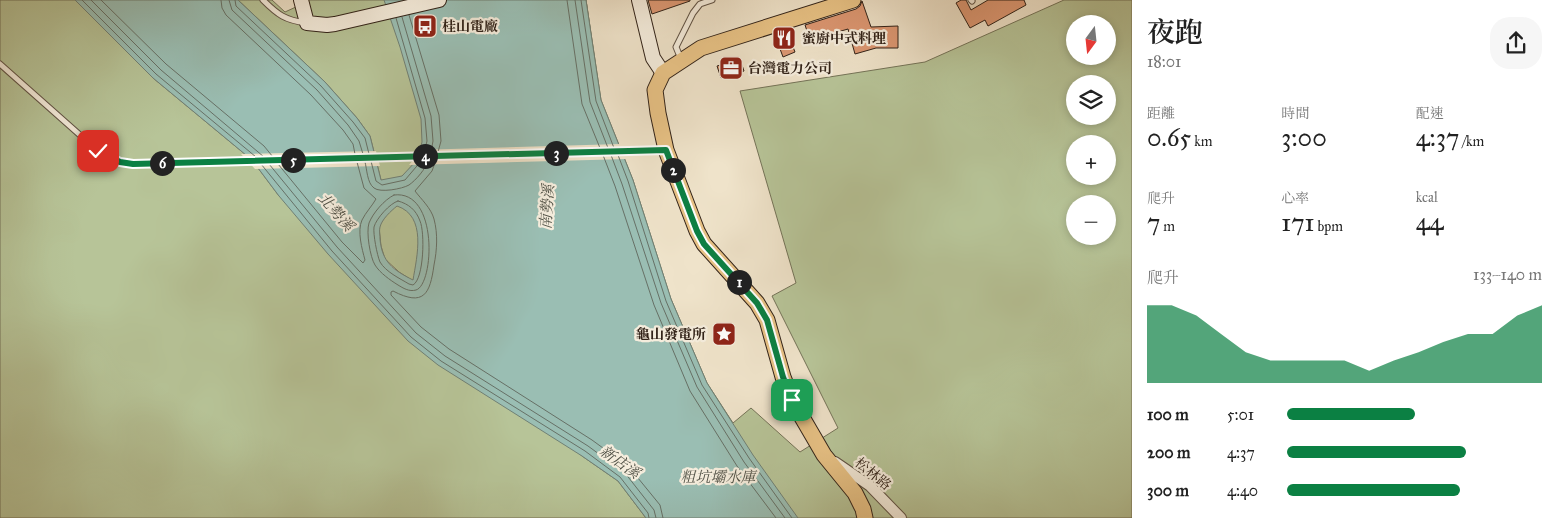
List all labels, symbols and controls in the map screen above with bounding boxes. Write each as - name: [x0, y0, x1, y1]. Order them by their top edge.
- bus stop icon: 桂山電廠: [412, 13, 438, 39]
- north arrow: [1066, 15, 1116, 65]
- map controls: [1066, 15, 1116, 245]
- text: 夜跑: [1147, 15, 1203, 50]
- button: share: [1490, 17, 1542, 69]
- place label: 桂山電廠: [442, 18, 498, 35]
- restaurant icon: 蜜廚中式料理: [771, 25, 797, 51]
- place label: 蜜廚中式料理: [802, 30, 886, 47]
- text: 18:01: [1147, 52, 1181, 71]
- office icon: 台灣電力公司: [718, 55, 744, 81]
- place label: 台灣電力公司: [748, 60, 832, 77]
- button: layers: [1066, 75, 1116, 125]
- text: 距離: [1147, 105, 1175, 122]
- text: 時間: [1281, 105, 1309, 122]
- text: 配速: [1416, 105, 1444, 122]
- text: 0.65: [1147, 122, 1191, 153]
- text: 3:00: [1281, 122, 1327, 153]
- text: 4:37: [1416, 122, 1459, 153]
- pin: [77, 130, 119, 172]
- text: km: [1191, 133, 1212, 150]
- text: /km: [1459, 133, 1484, 150]
- button: +: [1066, 135, 1116, 185]
- icon: check: [84, 137, 112, 165]
- pin: 3: [544, 140, 568, 166]
- pin: 4: [412, 144, 438, 168]
- text: 3: [554, 145, 559, 162]
- pin: 5: [280, 148, 306, 172]
- text: 4: [422, 148, 429, 165]
- pin: 6: [150, 150, 174, 176]
- text: 5: [290, 152, 297, 169]
- text: 6: [159, 155, 166, 172]
- pin: 2: [660, 158, 686, 182]
- text: 2: [670, 162, 677, 179]
- water label: 南勢溪: [536, 182, 558, 230]
- water label: 北勢溪: [314, 189, 359, 236]
- text: kcal: [1416, 189, 1438, 206]
- text: 爬升: [1147, 190, 1175, 207]
- text: 心率: [1281, 190, 1309, 207]
- button: −: [1066, 195, 1116, 245]
- text: 44: [1416, 206, 1444, 237]
- text: 7: [1147, 207, 1160, 238]
- text: 171: [1281, 207, 1314, 238]
- text: m: [1160, 218, 1175, 235]
- text: bpm: [1314, 218, 1343, 235]
- text: 133–140 m: [1473, 265, 1542, 284]
- text: 爬升: [1147, 268, 1179, 287]
- pin: 1: [726, 270, 752, 294]
- text: 1: [737, 274, 742, 291]
- place icon: 龜山發電所: [711, 321, 737, 347]
- place label: 龜山發電所: [636, 326, 706, 343]
- pin: [771, 379, 813, 421]
- icon: arrive: [778, 386, 806, 414]
- text: 100 m: [1147, 405, 1189, 424]
- text: 5:01: [1227, 405, 1254, 424]
- water label: 新店溪: [596, 442, 645, 483]
- text: 200 m: [1147, 443, 1190, 462]
- text: 4:37: [1227, 443, 1255, 462]
- street label: 松林路: [851, 454, 895, 494]
- water label: 粗坑壩水庫: [680, 468, 757, 486]
- text: 300 m: [1147, 481, 1189, 500]
- text: 4:40: [1227, 481, 1258, 500]

